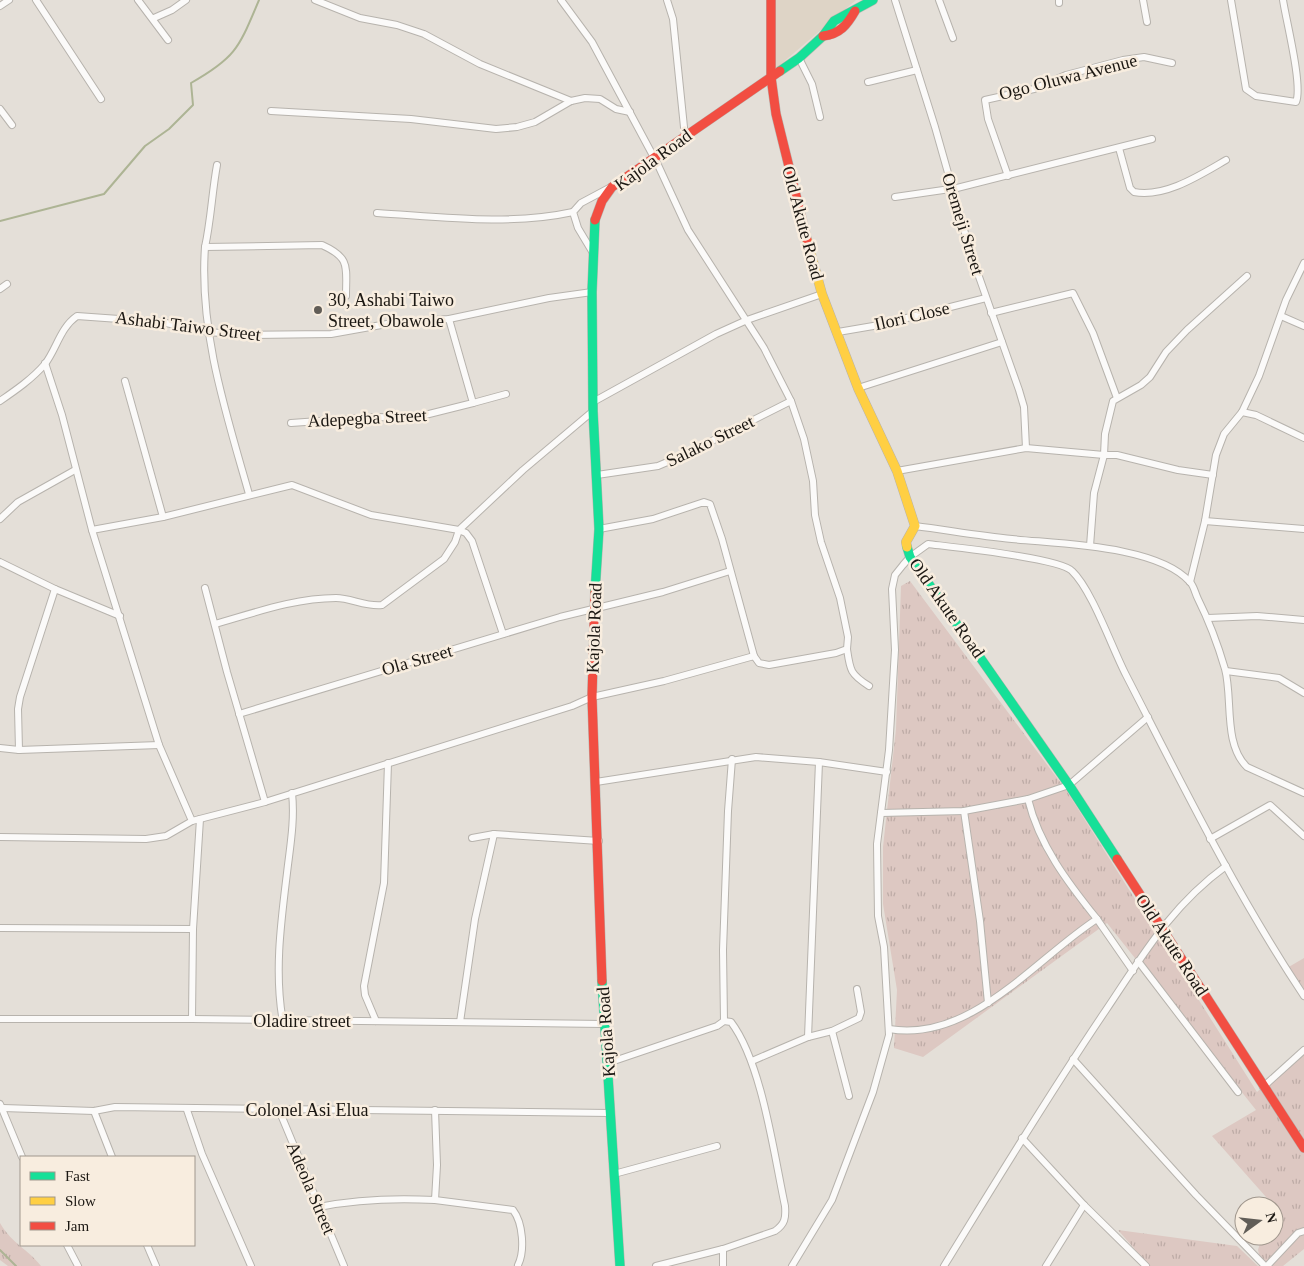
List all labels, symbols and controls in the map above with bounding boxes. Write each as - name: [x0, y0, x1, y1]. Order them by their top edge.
- street label: Ogo Oluwa Avenue: [997, 50, 1139, 104]
- street label: Kajola Road: [611, 125, 695, 195]
- street label: Old Akute Road: [778, 164, 828, 282]
- street label: Oremeji Street: [938, 171, 988, 277]
- place label: 30, Ashabi Taiwo Street, Obawole: [328, 290, 454, 331]
- street label: Ilori Close: [872, 298, 952, 334]
- marker: 30, Ashabi Taiwo Street, Obawole: [312, 304, 324, 316]
- street label: Ashabi Taiwo Street: [114, 307, 262, 345]
- street label: Adepegba Street: [307, 405, 427, 431]
- street label: Salako Street: [663, 411, 757, 471]
- street label: Old Akute Road: [905, 554, 989, 662]
- street label: Kajola Road: [582, 582, 606, 674]
- street label: Ola Street: [379, 640, 455, 680]
- street label: Old Akute Road: [1132, 890, 1212, 1000]
- street label: Kajola Road: [593, 986, 619, 1078]
- street label: Oladire street: [253, 1011, 351, 1031]
- street label: Colonel Asi Elua: [246, 1100, 369, 1120]
- street label: Adeola Street: [283, 1139, 339, 1237]
- legend: [20, 1156, 195, 1246]
- text: Fast: [65, 1168, 91, 1184]
- text: Slow: [65, 1193, 96, 1209]
- north arrow: [1234, 1196, 1284, 1246]
- text: N: [1263, 1211, 1280, 1225]
- text: Jam: [65, 1218, 89, 1234]

